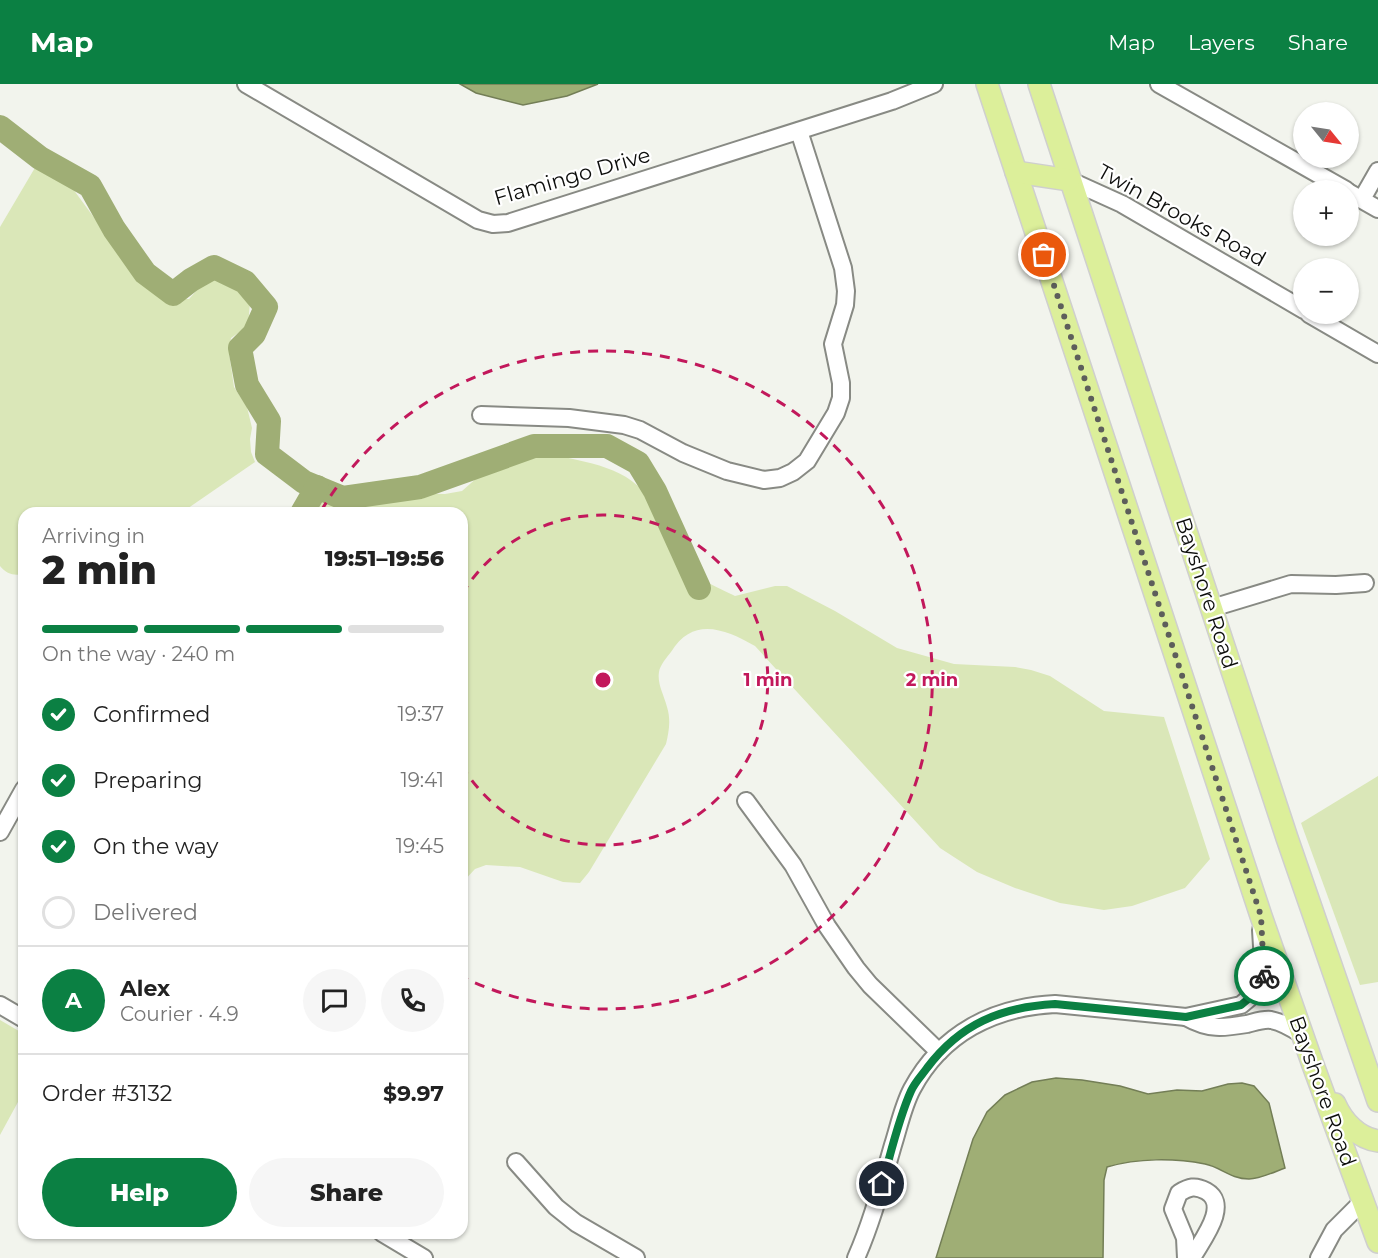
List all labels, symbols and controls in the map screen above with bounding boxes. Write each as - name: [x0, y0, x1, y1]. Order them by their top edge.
- text: Map: [30, 25, 93, 59]
- text: Map: [1108, 30, 1155, 55]
- text: Layers: [1188, 30, 1255, 55]
- text: Share: [1288, 30, 1348, 55]
- north arrow: [1293, 102, 1359, 168]
- map controls: [1293, 102, 1359, 324]
- street label: Flamingo Drive: [491, 142, 653, 210]
- street label: Twin Brooks Road: [1094, 158, 1270, 272]
- button: +: [1293, 180, 1359, 246]
- pin: [1018, 229, 1069, 280]
- icon: bag: [1027, 238, 1060, 271]
- button: −: [1293, 258, 1359, 324]
- street label: Bayshore Road: [1171, 514, 1243, 672]
- text: Arriving in: [42, 524, 145, 548]
- text: 19:51–19:56: [325, 545, 444, 572]
- text: 2 min: [42, 546, 157, 594]
- text: On the way · 240 m: [42, 642, 235, 666]
- text: 1 min: [744, 669, 792, 691]
- text: 2 min: [906, 669, 958, 691]
- centre of rings: [593, 670, 613, 690]
- icon: check: [42, 698, 75, 731]
- text: Confirmed: [93, 701, 210, 728]
- text: 19:37: [398, 702, 444, 726]
- icon: check: [42, 764, 75, 797]
- text: Preparing: [93, 767, 202, 794]
- text: 19:41: [400, 768, 444, 792]
- icon: check: [42, 830, 75, 863]
- text: On the way: [93, 833, 218, 860]
- text: 19:45: [396, 834, 444, 858]
- text: Delivered: [93, 899, 198, 926]
- courier: [1234, 946, 1294, 1006]
- icon: bike: [1248, 960, 1281, 993]
- button: chat: [303, 969, 366, 1032]
- button: phone: [381, 969, 444, 1032]
- text: Alex: [120, 975, 170, 1002]
- text: A: [65, 987, 82, 1014]
- text: Courier · 4.9: [120, 1002, 239, 1026]
- street label: Bayshore Road: [1284, 1013, 1362, 1169]
- text: Order #3132: [42, 1080, 172, 1107]
- text: $9.97: [383, 1080, 444, 1107]
- button: Help: [42, 1158, 237, 1227]
- button: Share: [249, 1158, 444, 1227]
- pin: [856, 1158, 907, 1209]
- icon: home: [865, 1167, 898, 1200]

